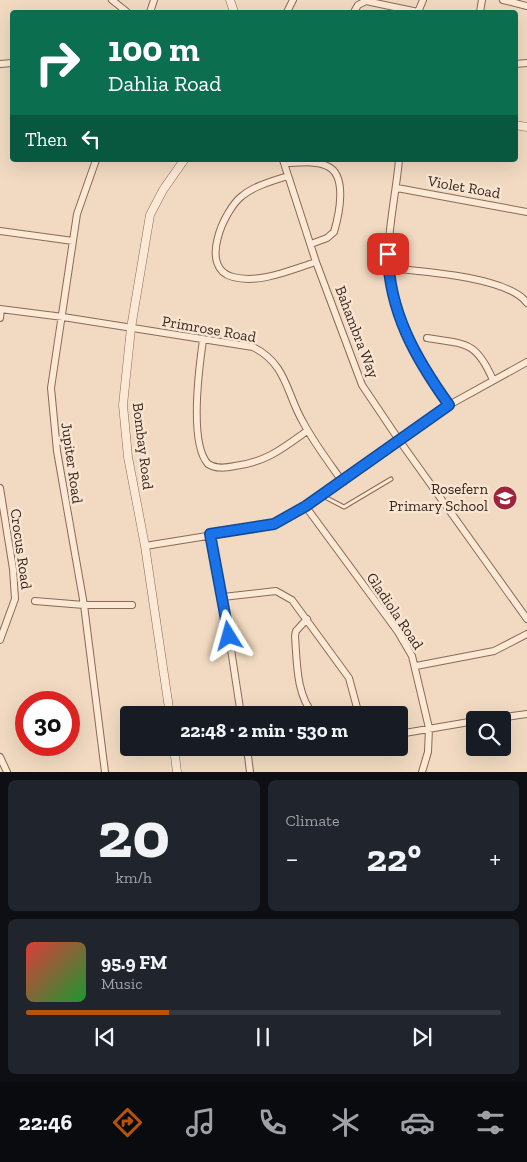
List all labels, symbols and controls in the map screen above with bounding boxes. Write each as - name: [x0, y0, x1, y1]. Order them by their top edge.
- text: 100 m: [108, 28, 200, 70]
- icon: right: [25, 30, 90, 95]
- text: Dahlia Road: [108, 70, 221, 97]
- icon: left: [77, 125, 105, 153]
- text: Then: [25, 128, 67, 151]
- street label: Violet Road: [425, 172, 503, 202]
- pin: [367, 233, 409, 275]
- icon: arrive: [374, 240, 402, 268]
- street label: Bahambra Way: [331, 283, 383, 381]
- street label: Primrose Road: [160, 312, 258, 346]
- street label: Bombay Road: [129, 401, 157, 491]
- street label: Jupiter Road: [57, 421, 87, 505]
- place label: Rosefern Primary School: [389, 480, 488, 515]
- school or university icon: Rosefern Primary School: [492, 485, 518, 511]
- street label: Crocus Road: [6, 508, 36, 591]
- street label: Gladiola Road: [363, 569, 428, 653]
- position arrow: [202, 609, 254, 661]
- speed limit sign: 30: [15, 691, 80, 756]
- map controls: [466, 711, 511, 756]
- button: search: [466, 711, 511, 756]
- text: 22:48 · 2 min · 530 m: [180, 719, 348, 742]
- text: 20: [98, 796, 170, 874]
- text: Climate: [286, 811, 340, 830]
- text: 22°: [367, 835, 421, 881]
- text: −: [286, 842, 299, 875]
- text: +: [489, 842, 501, 875]
- text: km/h: [115, 868, 152, 887]
- text: 95.9 FM: [101, 951, 167, 974]
- text: Music: [101, 974, 143, 993]
- icon: previous: [91, 1023, 119, 1051]
- icon: pause: [249, 1023, 277, 1051]
- icon: next: [408, 1023, 436, 1051]
- icon: directions: [110, 1105, 145, 1140]
- icon: music: [183, 1105, 218, 1140]
- icon: phone: [255, 1105, 290, 1140]
- icon: climate: [328, 1105, 363, 1140]
- icon: car: [400, 1105, 435, 1140]
- icon: filters: [473, 1105, 508, 1140]
- text: 22:46: [19, 1109, 72, 1136]

